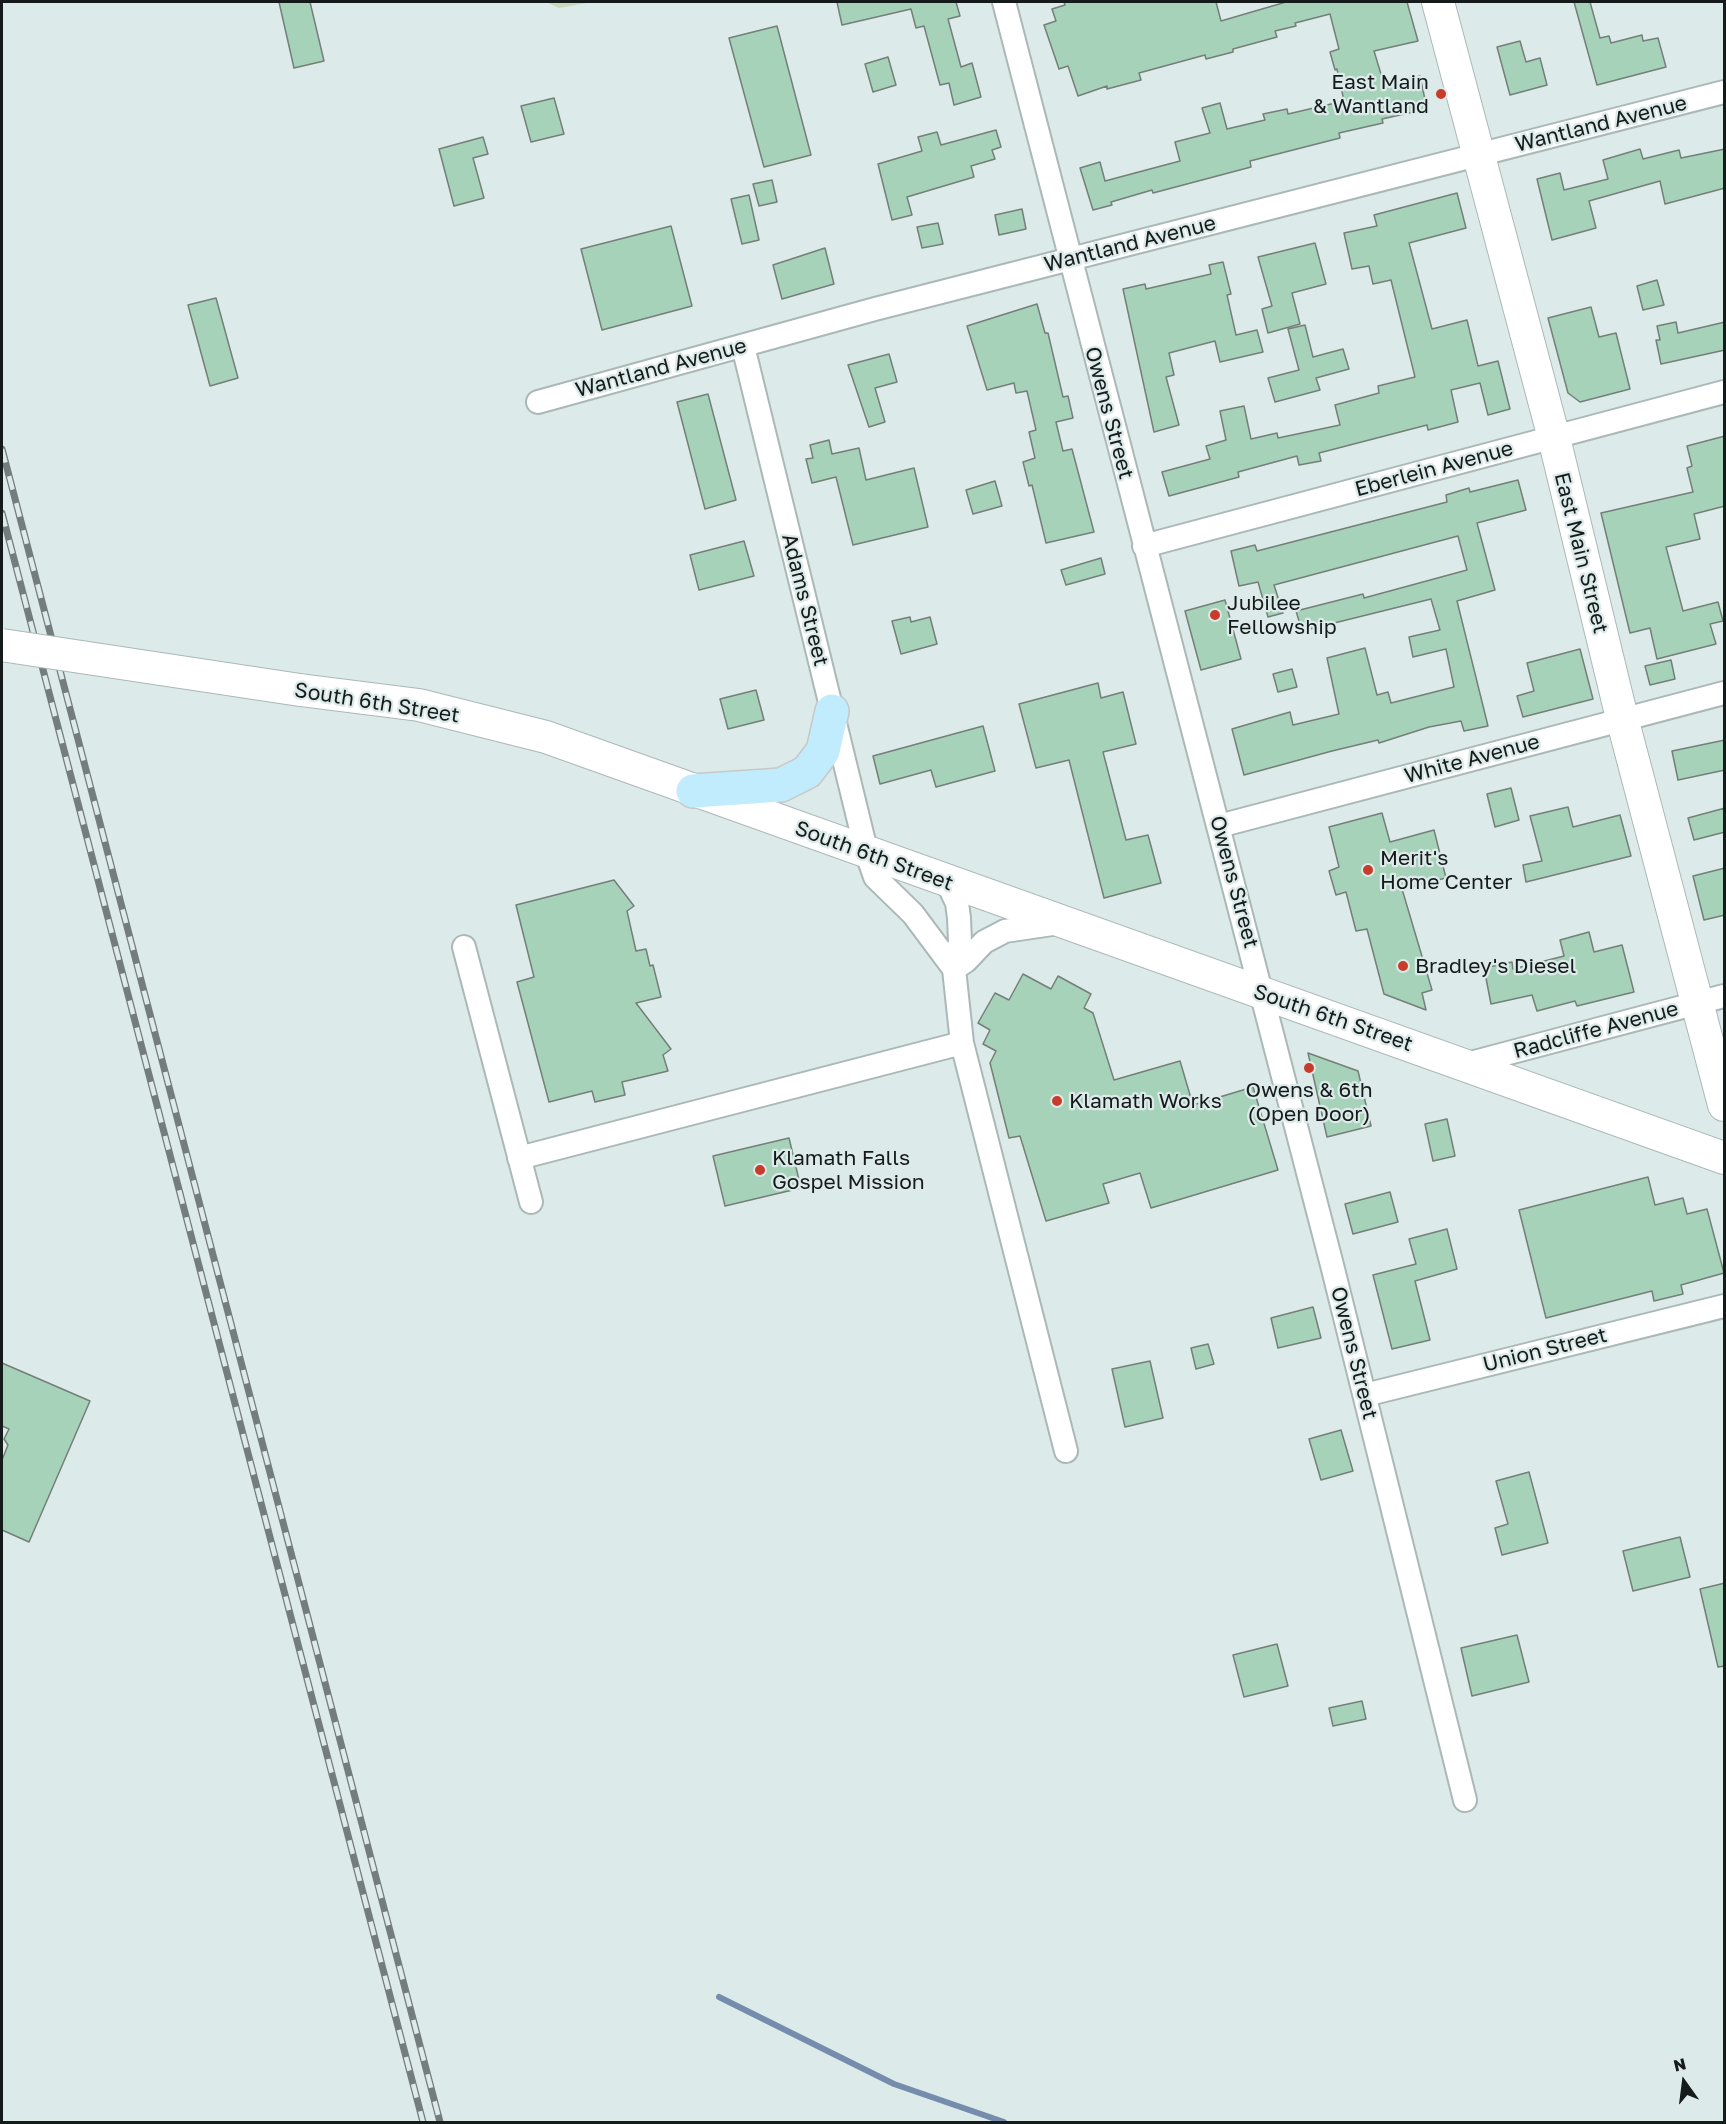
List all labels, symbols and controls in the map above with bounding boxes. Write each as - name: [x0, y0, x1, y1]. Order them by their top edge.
- place label: East Main & Wantland: [1313, 69, 1429, 119]
- marker: East Main & Wantland: [1434, 87, 1448, 101]
- street label: Wantland Avenue: [1513, 90, 1689, 158]
- street label: Wantland Avenue: [1042, 210, 1218, 278]
- street label: Wantland Avenue: [573, 333, 749, 403]
- street label: Owens Street: [1079, 344, 1139, 482]
- street label: Eberlein Avenue: [1352, 436, 1516, 502]
- street label: East Main Street: [1549, 470, 1613, 636]
- street label: Adams Street: [776, 531, 834, 669]
- place label: Jubilee Fellowship: [1227, 590, 1337, 640]
- marker: Jubilee Fellowship: [1208, 608, 1222, 622]
- street label: South 6th Street: [293, 678, 461, 728]
- street label: White Avenue: [1402, 729, 1542, 789]
- street label: Owens Street: [1204, 813, 1264, 951]
- street label: South 6th Street: [791, 816, 957, 896]
- place label: Merit's Home Center: [1380, 845, 1513, 895]
- marker: Merit's Home Center: [1361, 863, 1375, 877]
- place label: Bradley's Diesel: [1415, 953, 1576, 979]
- marker: Bradley's Diesel: [1396, 959, 1410, 973]
- street label: South 6th Street: [1250, 979, 1416, 1057]
- street label: Radcliffe Avenue: [1511, 996, 1681, 1064]
- marker: Owens & 6th (Open Door): [1302, 1061, 1316, 1075]
- place label: Owens & 6th (Open Door): [1245, 1077, 1373, 1127]
- place label: Klamath Works: [1069, 1088, 1222, 1114]
- marker: Klamath Works: [1050, 1094, 1064, 1108]
- place label: Klamath Falls Gospel Mission: [772, 1145, 925, 1195]
- marker: Klamath Falls Gospel Mission: [753, 1163, 767, 1177]
- street label: Owens Street: [1325, 1284, 1383, 1422]
- street label: Union Street: [1480, 1322, 1610, 1378]
- north arrow: [1654, 2052, 1714, 2112]
- text: N: [1671, 2053, 1688, 2076]

